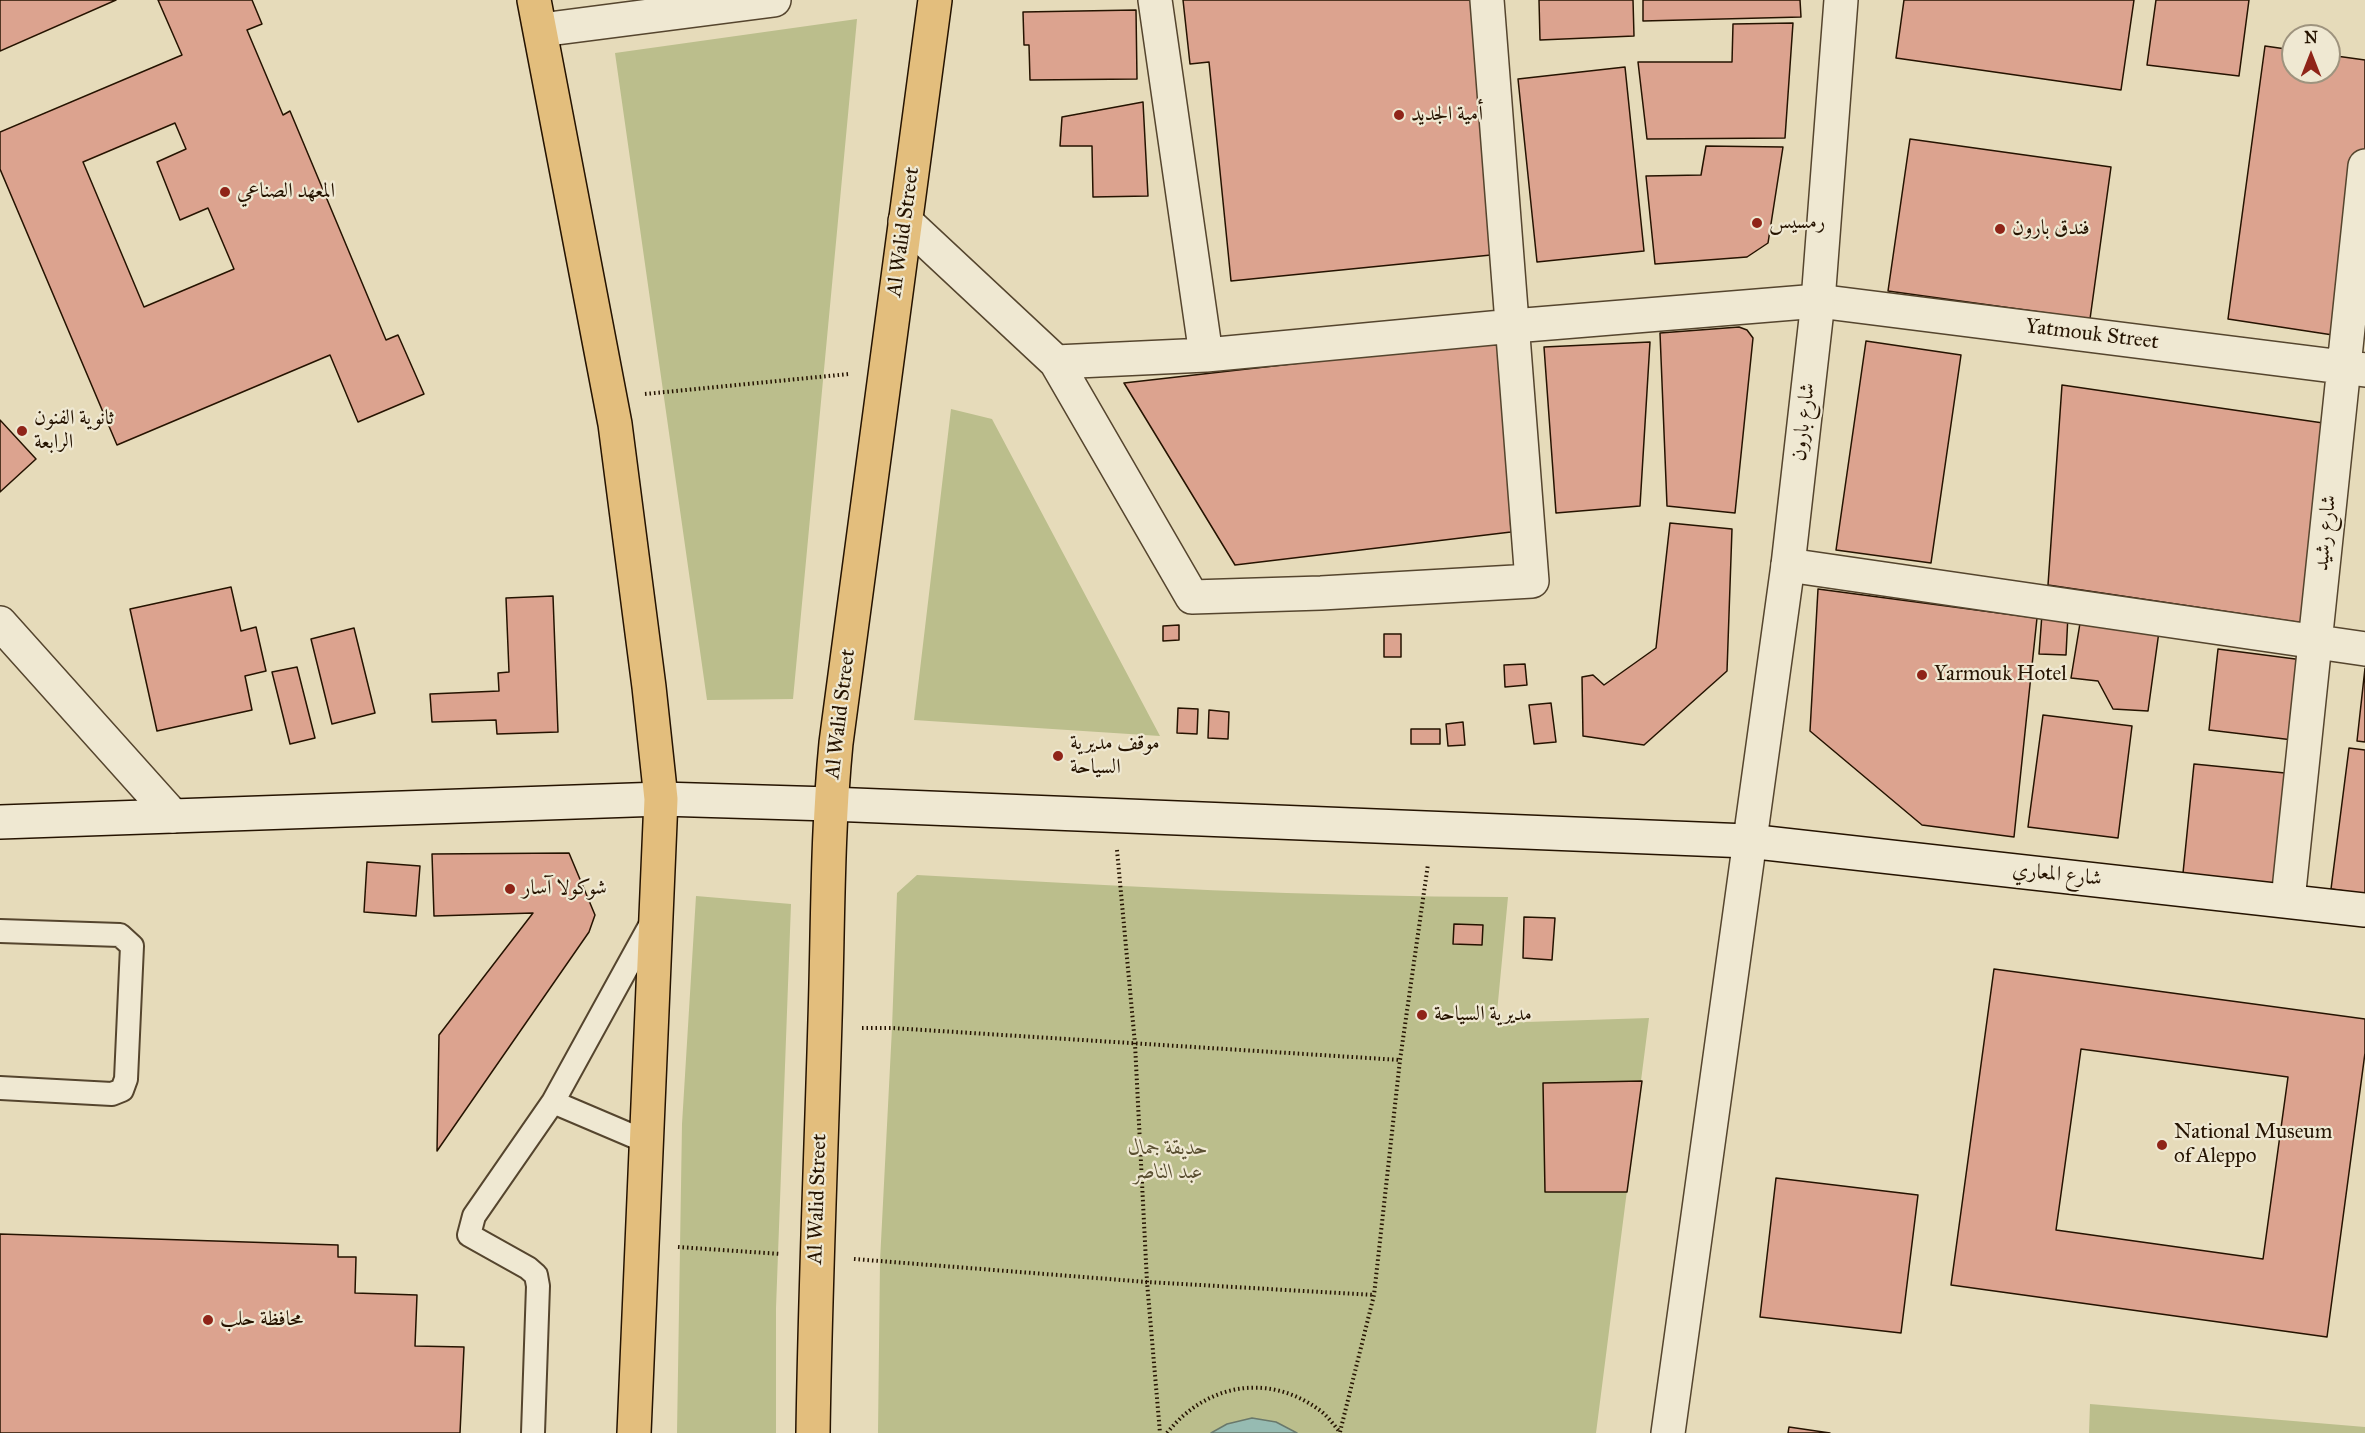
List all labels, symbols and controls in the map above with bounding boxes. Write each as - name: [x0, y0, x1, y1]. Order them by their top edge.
- north arrow: [2281, 24, 2341, 84]
- text: N: [2304, 28, 2318, 47]
- place label: أمية الجديد: [1411, 102, 1483, 128]
- marker: أمية الجديد: [1392, 108, 1406, 122]
- street label: Al Walid Street: [882, 166, 926, 298]
- place label: المعهد الصناعي: [237, 179, 335, 205]
- marker: المعهد الصناعي: [218, 185, 232, 199]
- place label: رمسيس: [1769, 210, 1825, 236]
- marker: رمسيس: [1750, 216, 1764, 230]
- place label: فندق بارون: [2012, 216, 2090, 242]
- marker: فندق بارون: [1993, 222, 2007, 236]
- street label: Yatmouk Street: [2024, 314, 2160, 356]
- street label: شارع بارون: [1787, 381, 1821, 463]
- place label: ثانوية الفنون الرابعة: [34, 406, 114, 456]
- marker: ثانوية الفنون الرابعة: [15, 424, 29, 438]
- street label: شارع رشيد: [2309, 494, 2343, 572]
- street label: Al Walid Street: [821, 648, 861, 780]
- place label: Yarmouk Hotel: [1934, 662, 2067, 688]
- marker: Yarmouk Hotel: [1915, 668, 1929, 682]
- place label: موقف مديرية السياحة: [1070, 731, 1160, 781]
- marker: موقف مديرية السياحة: [1051, 749, 1065, 763]
- street label: شارع المعاري: [2011, 858, 2103, 892]
- place label: شوكولا آسار: [522, 876, 607, 902]
- marker: شوكولا آسار: [503, 882, 517, 896]
- place label: مديرية السياحة: [1434, 1002, 1532, 1028]
- marker: مديرية السياحة: [1415, 1008, 1429, 1022]
- place label: National Museum of Aleppo: [2174, 1120, 2332, 1170]
- street label: Al Walid Street: [803, 1133, 833, 1265]
- park label: حديقة جمال عبد الناصر: [1128, 1136, 1208, 1186]
- marker: National Museum of Aleppo: [2155, 1138, 2169, 1152]
- place label: محافظة حلب: [220, 1307, 303, 1333]
- marker: محافظة حلب: [201, 1313, 215, 1327]

